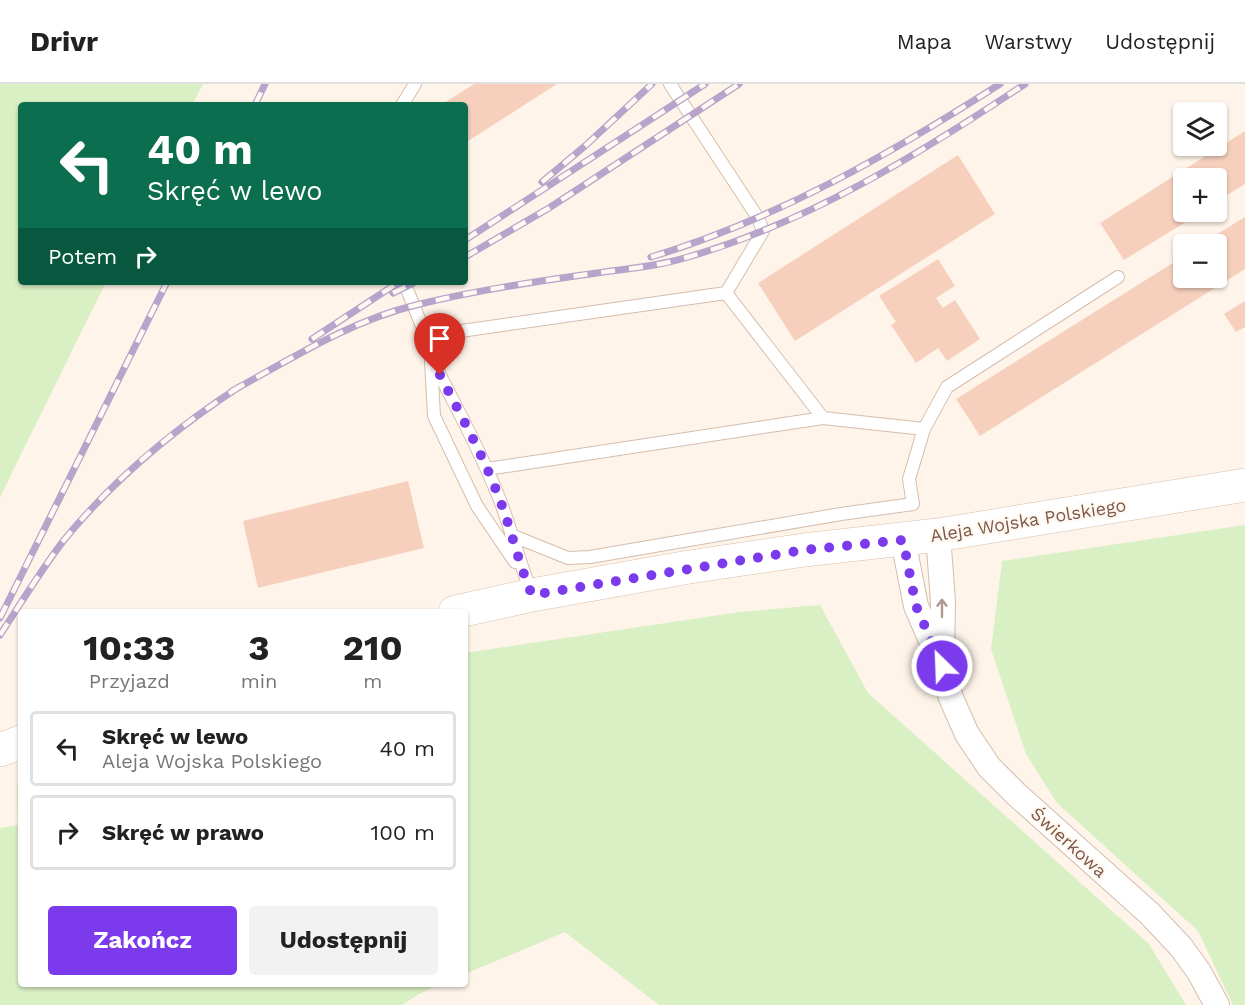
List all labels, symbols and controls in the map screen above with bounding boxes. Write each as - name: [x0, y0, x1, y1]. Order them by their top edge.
- text: Drivr: [30, 25, 98, 58]
- text: Mapa: [897, 29, 952, 54]
- text: Warstwy: [985, 29, 1072, 54]
- text: Udostępnij: [1105, 29, 1215, 54]
- map controls: [1173, 102, 1227, 288]
- button: layers: [1173, 102, 1227, 156]
- text: 40 m: [147, 125, 253, 174]
- icon: left: [48, 126, 126, 204]
- button: +: [1173, 168, 1227, 222]
- text: Skręć w lewo: [147, 175, 323, 207]
- button: −: [1173, 234, 1227, 288]
- icon: right: [129, 240, 162, 273]
- text: Potem: [48, 244, 117, 269]
- pin: [414, 313, 465, 375]
- icon: arrive: [423, 322, 456, 355]
- street label: Aleja Wojska Polskiego: [929, 494, 1127, 546]
- one-way arrow: [937, 598, 948, 618]
- text: 10:33: [83, 627, 175, 669]
- text: 3: [248, 627, 270, 669]
- text: 210: [343, 627, 403, 669]
- position arrow: [910, 634, 974, 698]
- text: Przyjazd: [89, 669, 170, 693]
- text: min: [241, 669, 277, 693]
- text: m: [363, 669, 382, 693]
- text: Skręć w lewo: [102, 724, 248, 749]
- icon: left: [51, 732, 84, 765]
- text: 40 m: [379, 736, 435, 761]
- text: Aleja Wojska Polskiego: [102, 749, 322, 773]
- street label: Świerkowa: [1027, 803, 1111, 881]
- icon: right: [51, 816, 84, 849]
- text: Skręć w prawo: [102, 820, 264, 845]
- text: 100 m: [371, 820, 435, 845]
- button: Zakończ: [48, 906, 237, 975]
- button: Udostępnij: [249, 906, 438, 975]

